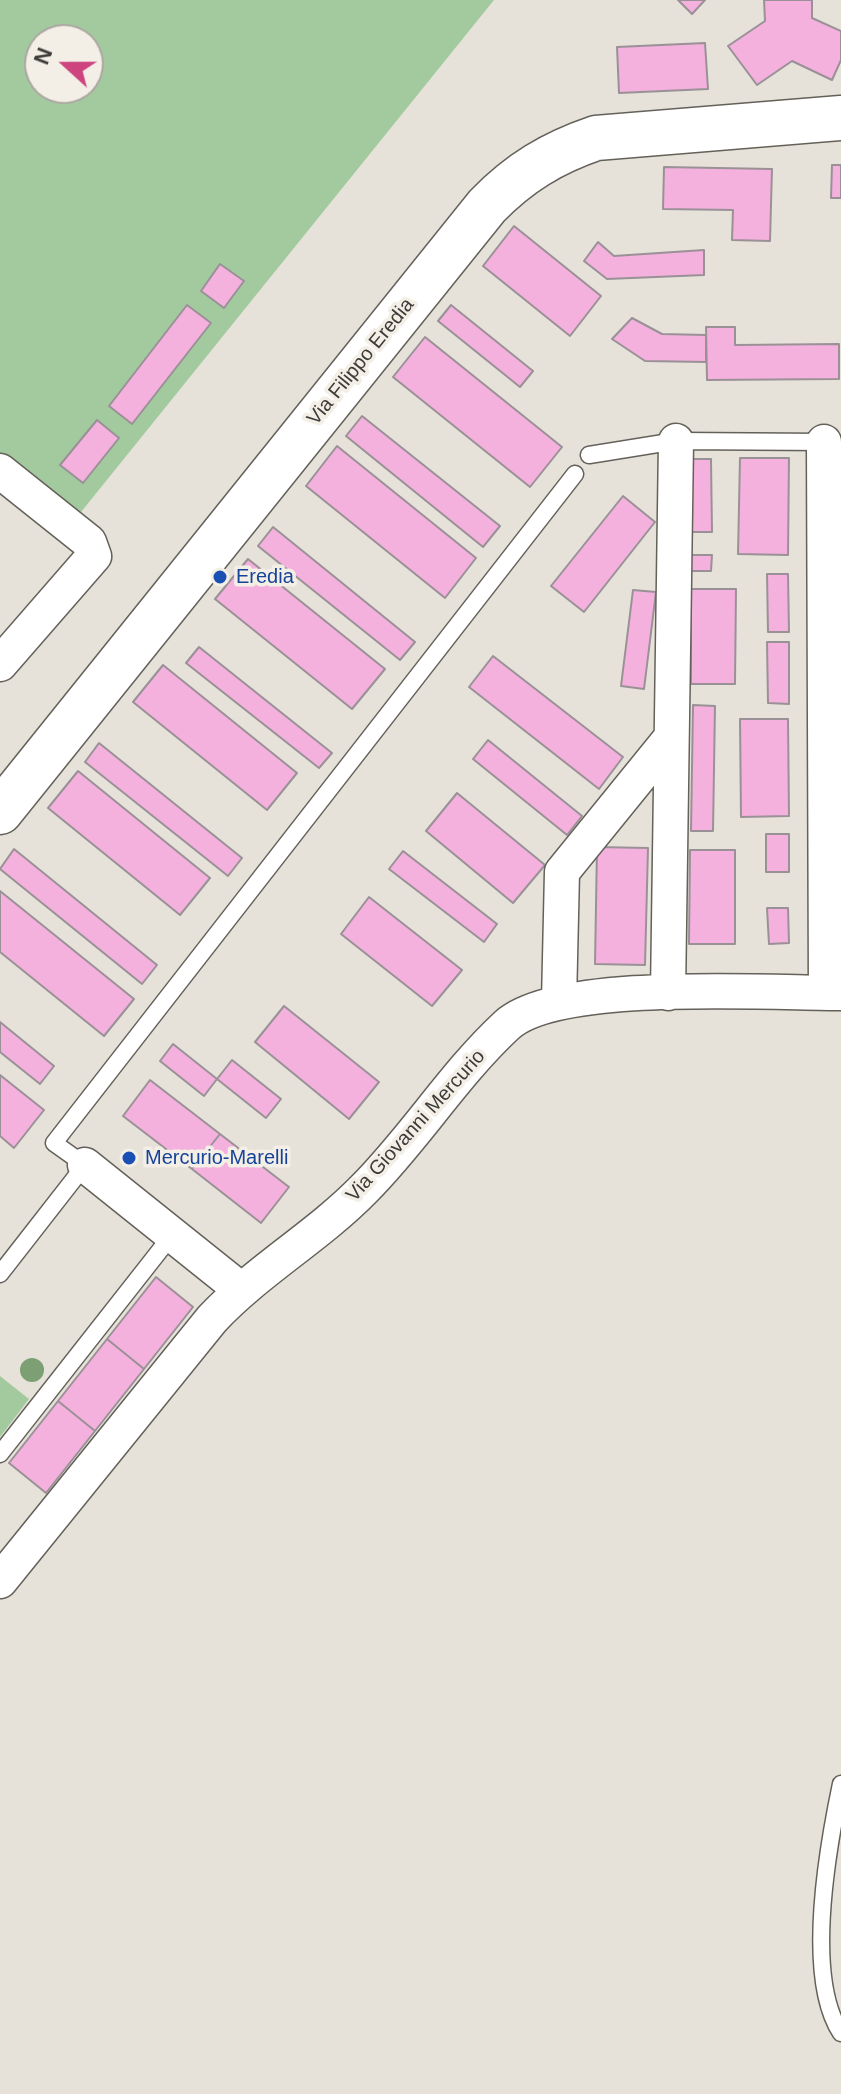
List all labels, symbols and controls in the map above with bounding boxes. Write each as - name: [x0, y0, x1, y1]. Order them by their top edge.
- north arrow: [24, 24, 104, 104]
- text: N: [28, 44, 58, 68]
- street label: Via Filippo Eredia: [302, 294, 420, 430]
- place label: Eredia: [236, 565, 294, 589]
- marker: Eredia: [211, 568, 229, 586]
- street label: Via Giovanni Mercurio: [341, 1045, 491, 1207]
- place label: Mercurio-Marelli: [145, 1146, 288, 1170]
- marker: Mercurio-Marelli: [120, 1149, 138, 1167]

